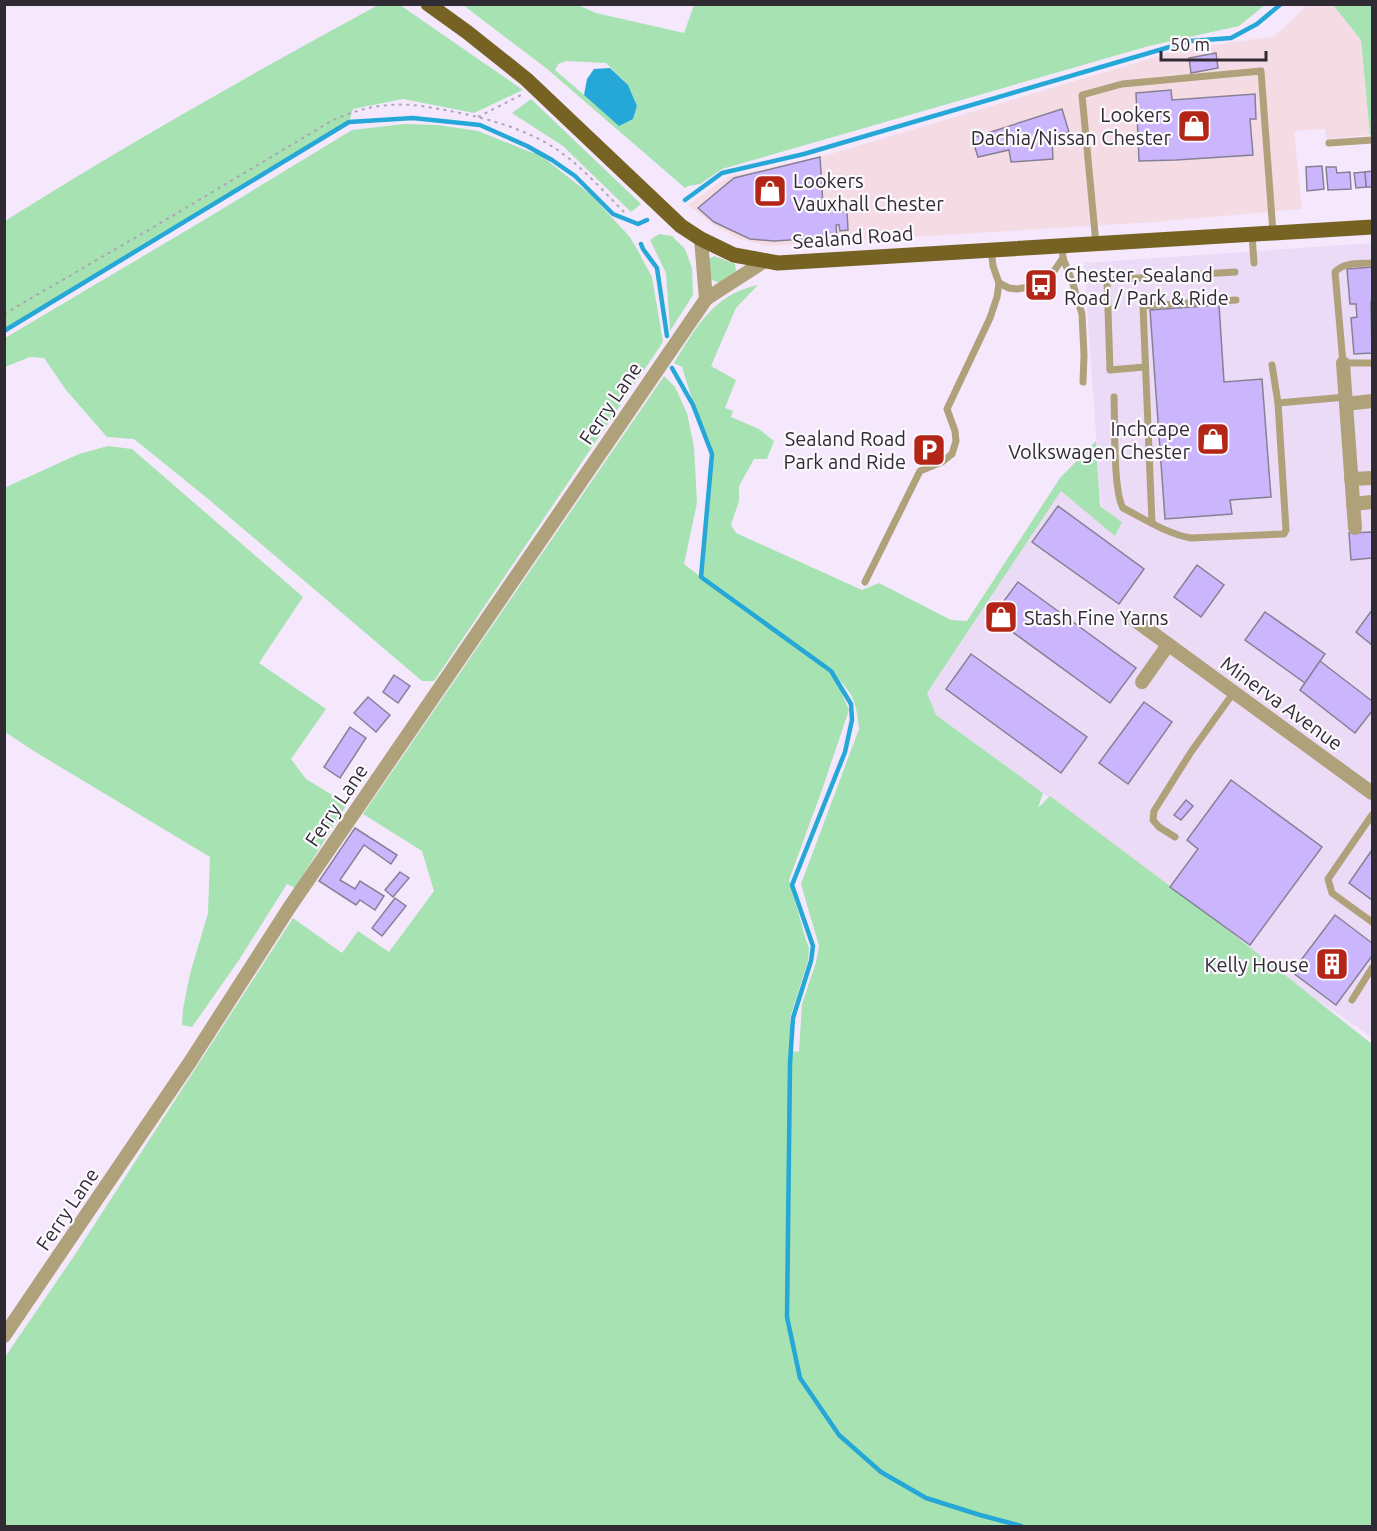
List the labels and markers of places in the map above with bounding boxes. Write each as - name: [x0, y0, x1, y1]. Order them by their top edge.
- place label: Lookers Dachia/Nissan Chester: [971, 103, 1171, 149]
- shop icon: Lookers Dachia/Nissan Chester: [1176, 108, 1212, 144]
- place label: Lookers Vauxhall Chester: [793, 169, 944, 215]
- shop icon: Lookers Vauxhall Chester: [752, 173, 788, 209]
- place label: Chester, Sealand Road / Park & Ride: [1064, 263, 1229, 309]
- bus stop icon: Chester, Sealand Road / Park & Ride: [1023, 267, 1059, 303]
- place label: Inchcape Volkswagen Chester: [1008, 417, 1190, 463]
- shop icon: Inchcape Volkswagen Chester: [1195, 421, 1231, 457]
- place label: Sealand Road Park and Ride: [784, 427, 906, 473]
- parking icon: Sealand Road Park and Ride: [911, 432, 947, 468]
- shop icon: Stash Fine Yarns: [983, 599, 1019, 635]
- place label: Stash Fine Yarns: [1024, 606, 1169, 629]
- building icon: Kelly House: [1314, 946, 1350, 982]
- place label: Kelly House: [1205, 953, 1309, 976]

